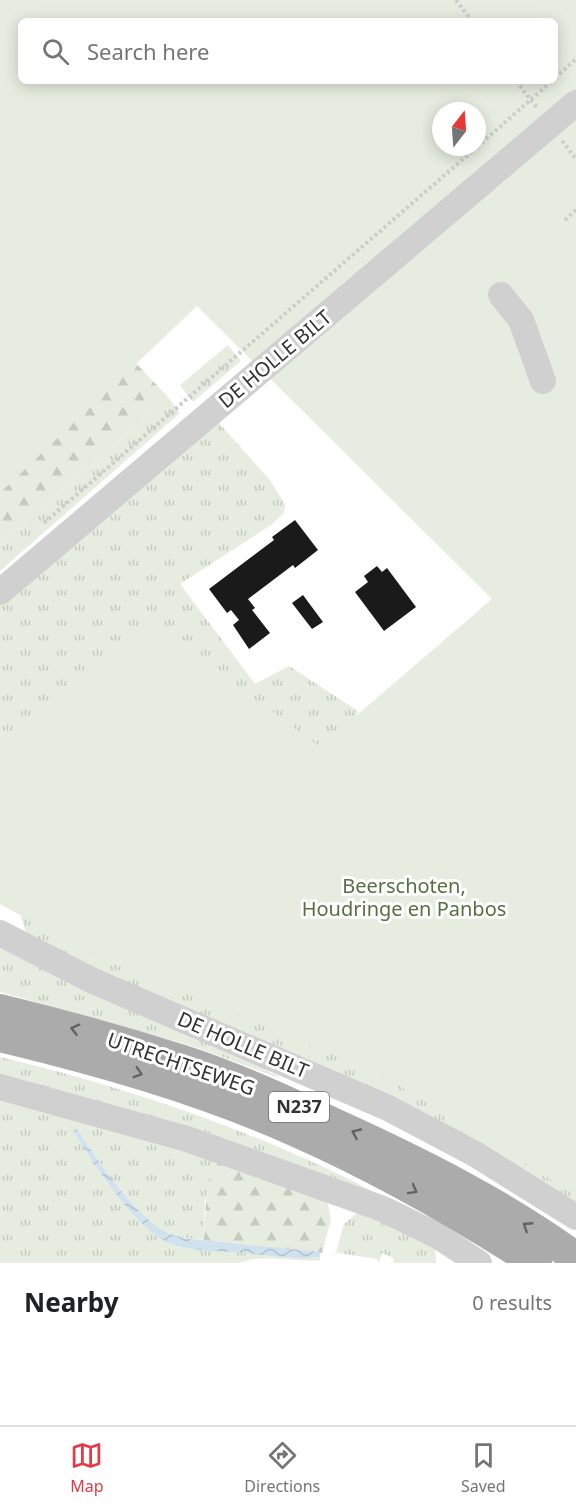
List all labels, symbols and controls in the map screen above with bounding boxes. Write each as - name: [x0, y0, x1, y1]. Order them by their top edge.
- search box: [18, 18, 558, 84]
- icon: search: [39, 35, 72, 68]
- text: Search here: [87, 36, 209, 66]
- north arrow: [432, 102, 486, 156]
- street label: DE HOLLE BILT: [213, 303, 337, 414]
- park label: Beerschoten, Houdringe en Panbos: [302, 872, 506, 922]
- street label: DE HOLLE BILT: [174, 1005, 313, 1084]
- one-way arrow: [70, 1024, 81, 1036]
- street label: UTRECHTSEWEG: [104, 1026, 258, 1101]
- one-way arrow: [132, 1065, 143, 1078]
- road number: N237: [269, 1092, 329, 1122]
- one-way arrow: [351, 1129, 362, 1141]
- one-way arrow: [407, 1182, 417, 1194]
- one-way arrow: [523, 1222, 534, 1233]
- text: Nearby: [24, 1284, 119, 1320]
- text: 0 results: [472, 1289, 552, 1316]
- tab: Map: [70, 1439, 104, 1497]
- tab: Directions: [244, 1439, 320, 1497]
- tab: Saved: [461, 1439, 506, 1497]

